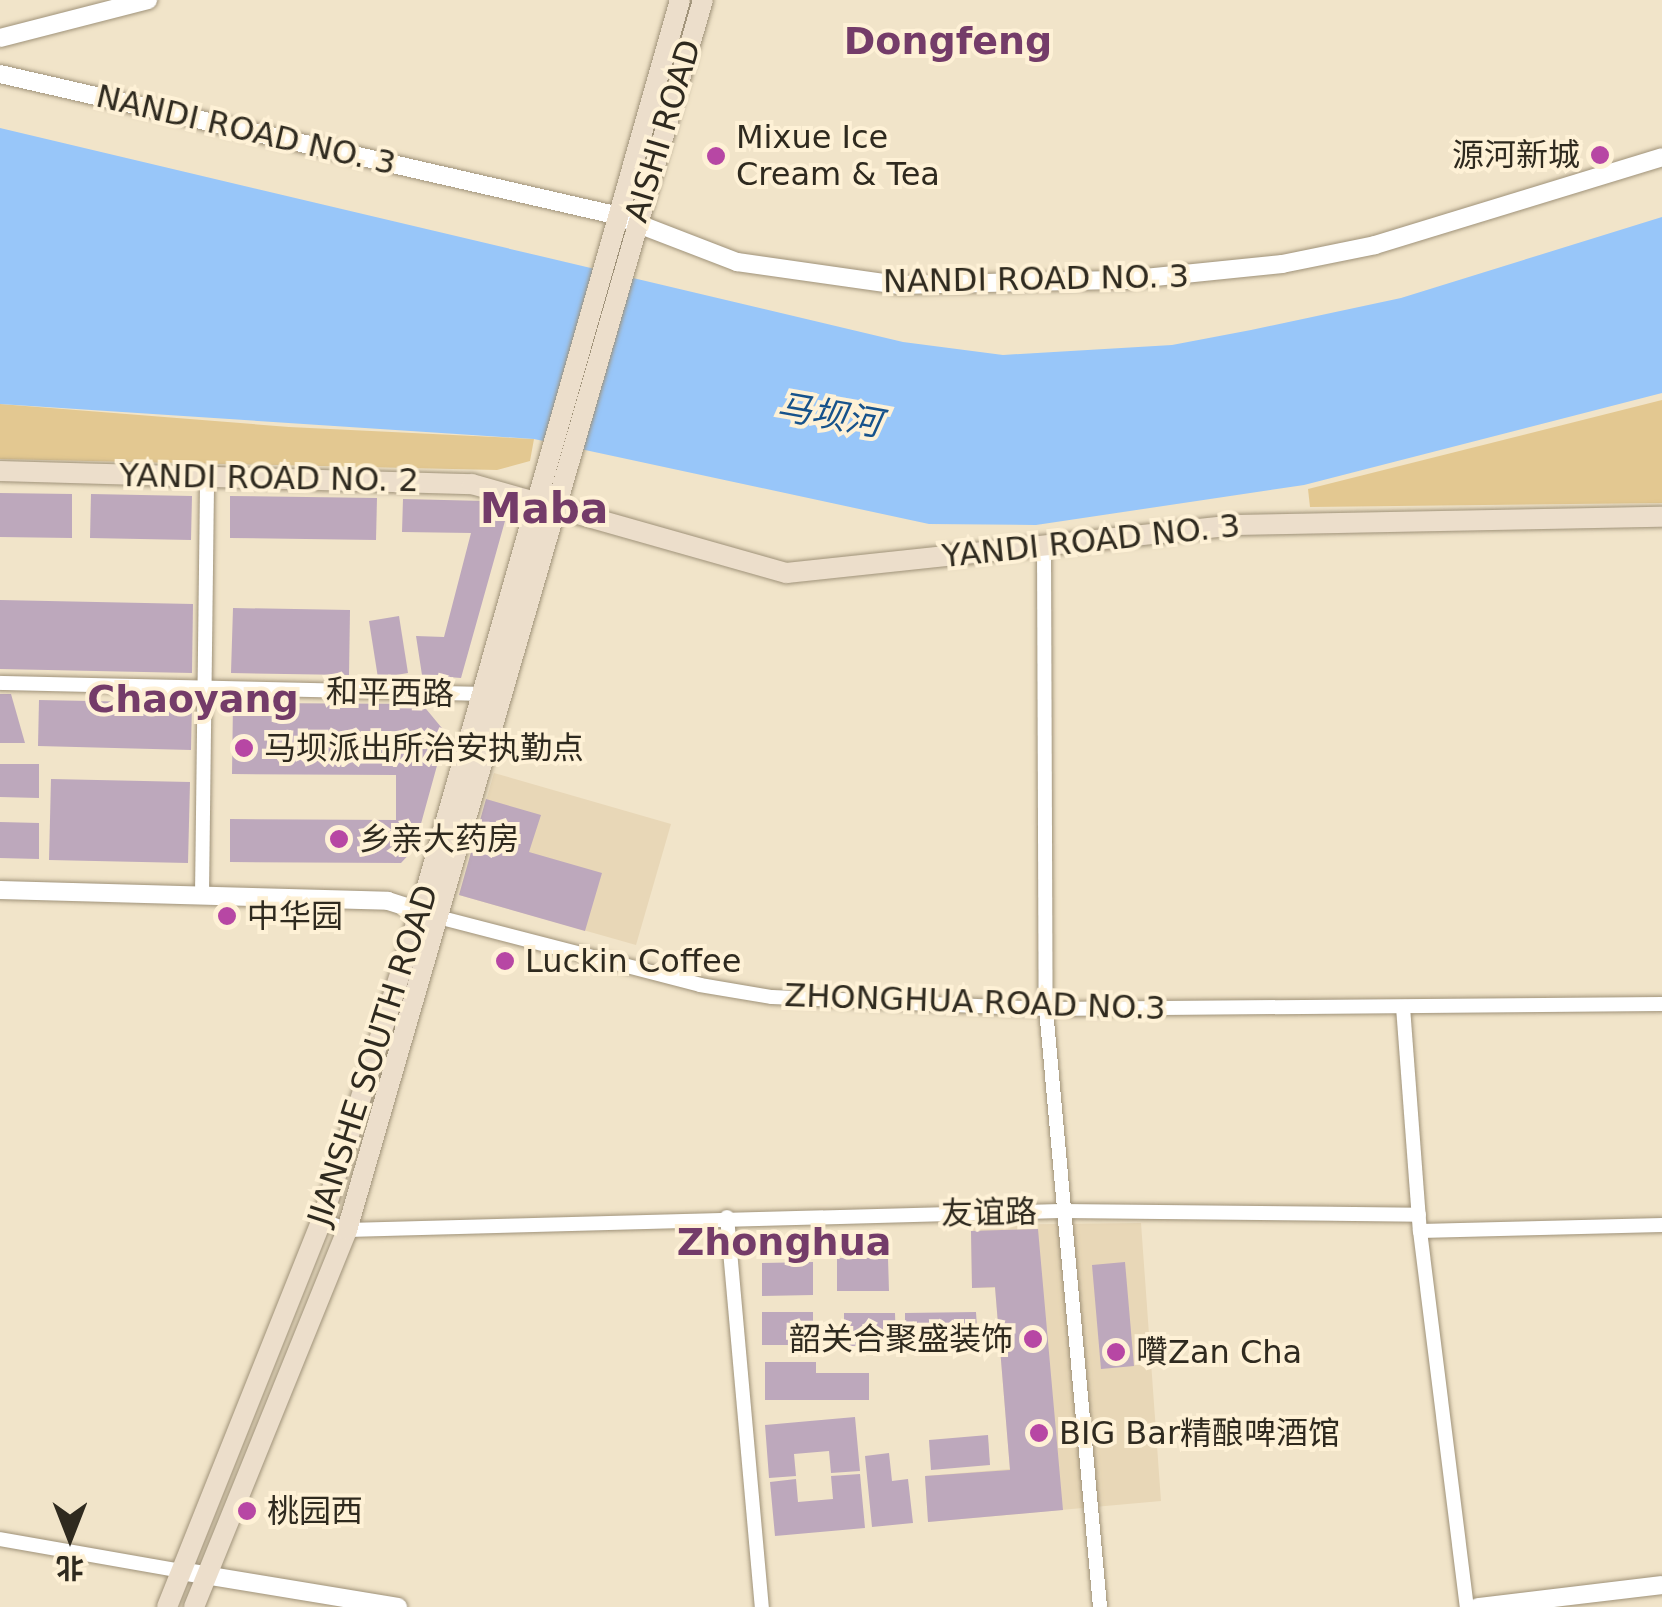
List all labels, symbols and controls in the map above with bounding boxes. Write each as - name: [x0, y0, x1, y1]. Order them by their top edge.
- district label: Dongfeng: [844, 19, 1052, 65]
- street label: AISHI ROAD: [617, 35, 709, 227]
- street label: NANDI ROAD NO. 3: [93, 77, 399, 183]
- place label: Mixue Ice Cream & Tea: [736, 119, 940, 194]
- place label: 源河新城: [1452, 136, 1580, 174]
- marker: 源河新城: [1589, 144, 1611, 166]
- marker: Mixue Ice Cream & Tea: [705, 145, 727, 167]
- street label: NANDI ROAD NO. 3: [883, 257, 1189, 301]
- water label: 马坝河: [774, 385, 884, 445]
- street label: YANDI ROAD NO. 2: [119, 456, 419, 500]
- district label: Maba: [480, 484, 608, 534]
- street label: YANDI ROAD NO. 3: [940, 506, 1242, 576]
- street label: 和平西路: [326, 673, 454, 713]
- district label: Chaoyang: [87, 677, 299, 723]
- place label: 马坝派出所治安执勤点: [264, 729, 584, 767]
- marker: 马坝派出所治安执勤点: [233, 737, 255, 759]
- place label: 乡亲大药房: [359, 820, 519, 858]
- marker: 乡亲大药房: [328, 828, 350, 850]
- street label: JIANSHE SOUTH ROAD: [300, 880, 446, 1230]
- place label: 中华园: [247, 897, 343, 935]
- marker: 中华园: [216, 905, 238, 927]
- place label: Luckin Coffee: [525, 942, 741, 980]
- marker: Luckin Coffee: [494, 950, 516, 972]
- street label: ZHONGHUA ROAD NO.3: [784, 976, 1166, 1028]
- street label: 友谊路: [941, 1193, 1037, 1233]
- district label: Zhonghua: [677, 1220, 891, 1266]
- place label: 韶关合聚盛装饰: [789, 1320, 1013, 1358]
- marker: 韶关合聚盛装饰: [1022, 1328, 1044, 1350]
- place label: 囋Zan Cha: [1136, 1333, 1302, 1371]
- marker: 囋Zan Cha: [1105, 1341, 1127, 1363]
- place label: BIG Bar精酿啤酒馆: [1059, 1414, 1340, 1452]
- marker: BIG Bar精酿啤酒馆: [1028, 1422, 1050, 1444]
- north arrow: [20, 1487, 120, 1587]
- place label: 桃园西: [267, 1492, 363, 1530]
- marker: 桃园西: [236, 1500, 258, 1522]
- text: 北: [56, 1551, 84, 1584]

